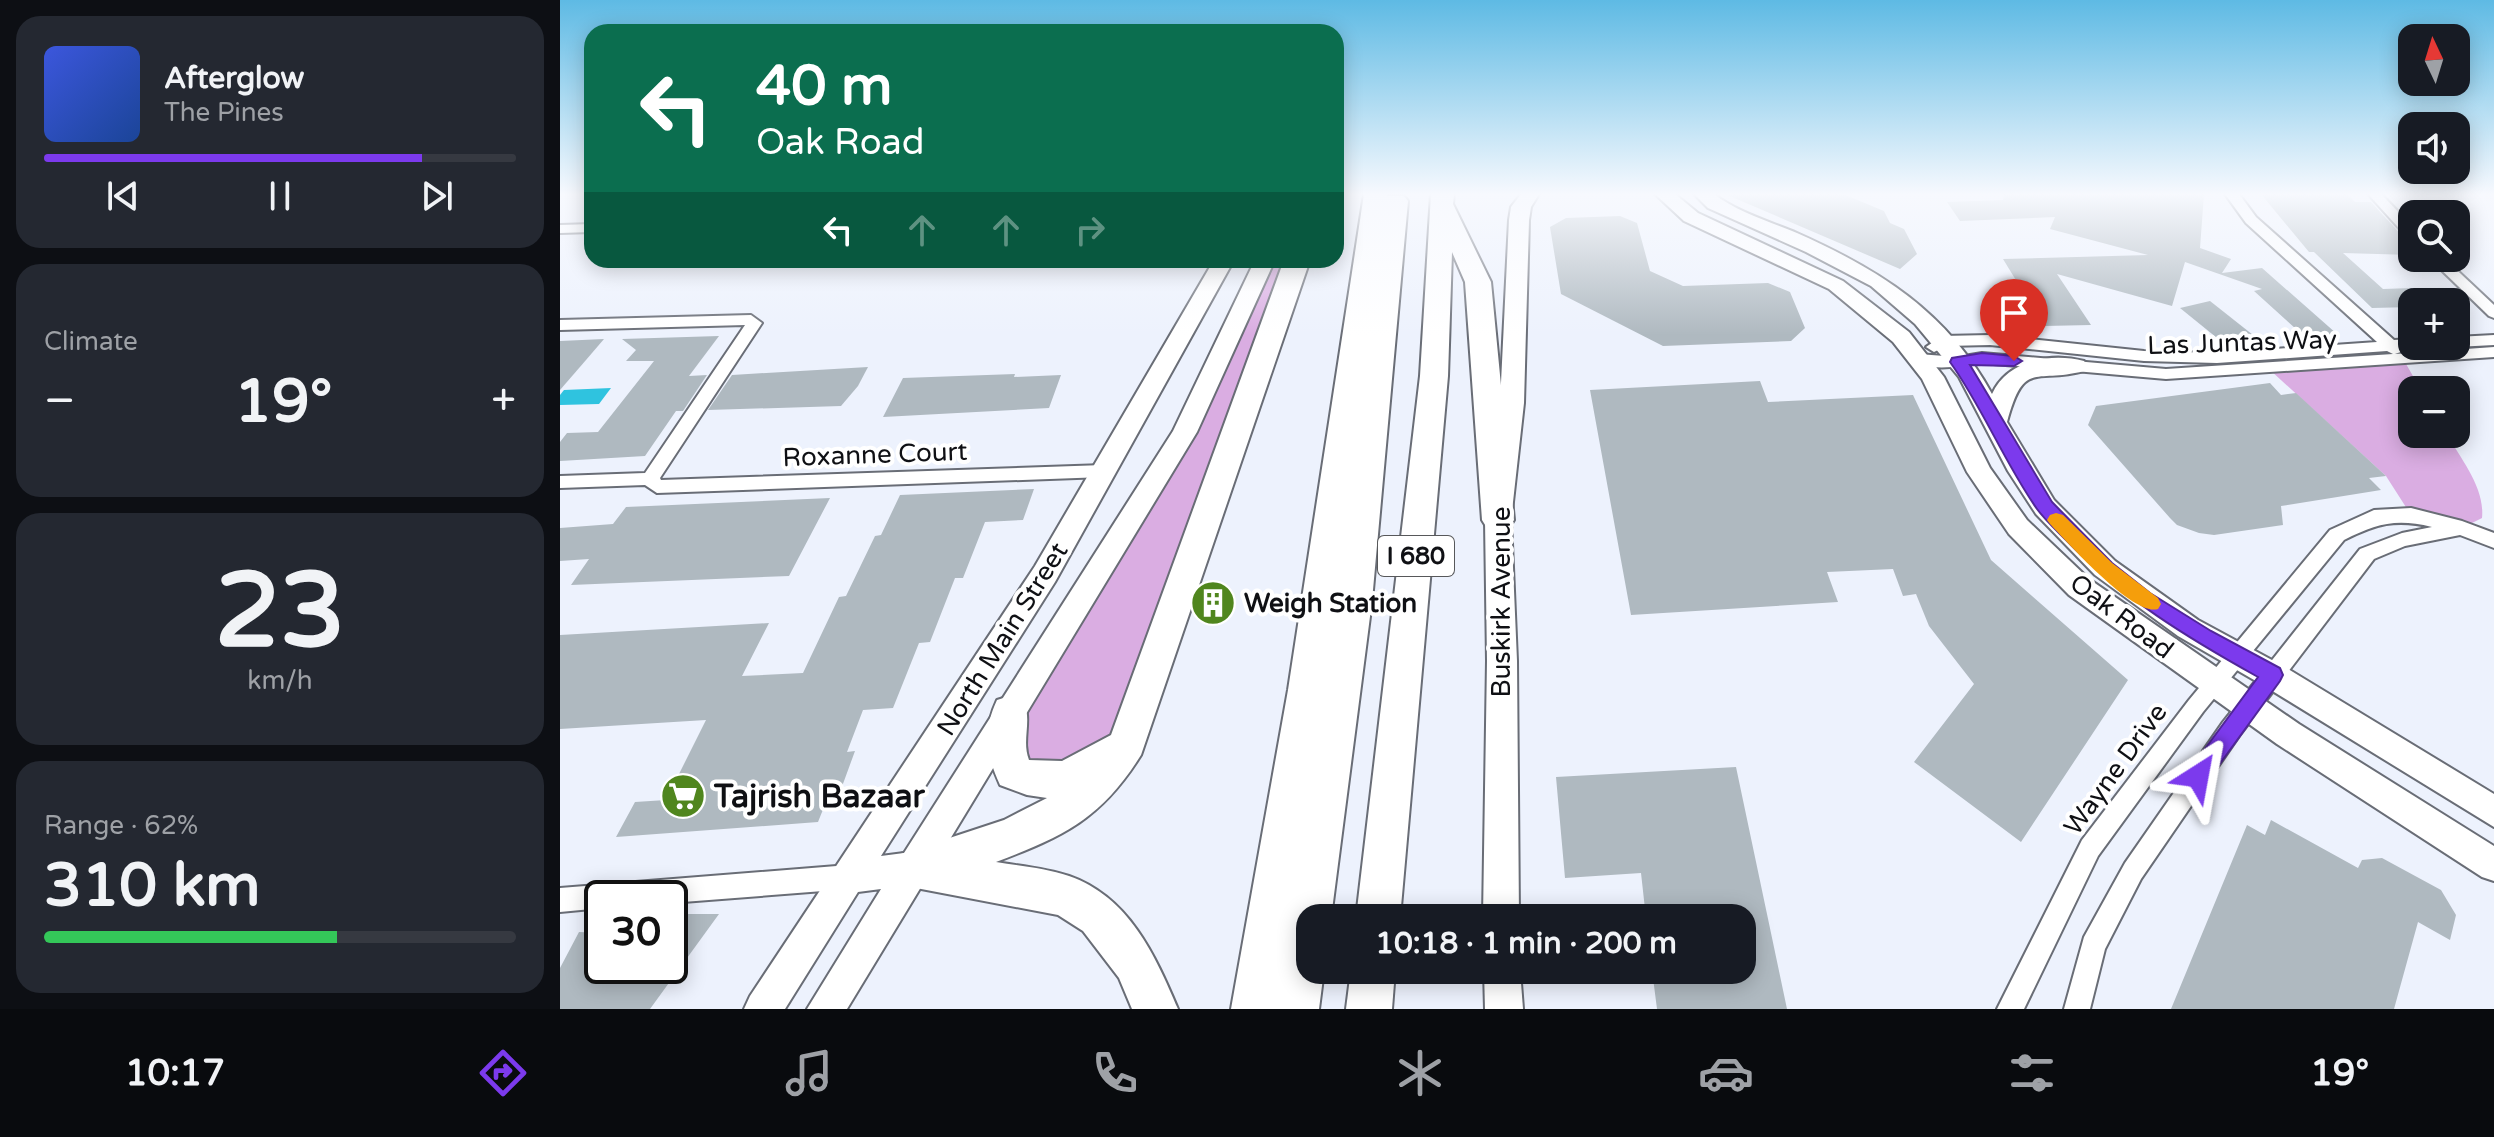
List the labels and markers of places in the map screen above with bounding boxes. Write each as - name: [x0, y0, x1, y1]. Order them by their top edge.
- pin: [1980, 279, 2048, 361]
- building icon: Weigh Station: [1189, 579, 1237, 627]
- place label: Weigh Station: [1244, 588, 1417, 619]
- supermarket icon: Tajrish Bazaar: [659, 772, 707, 820]
- place label: Tajrish Bazaar: [713, 778, 925, 816]

